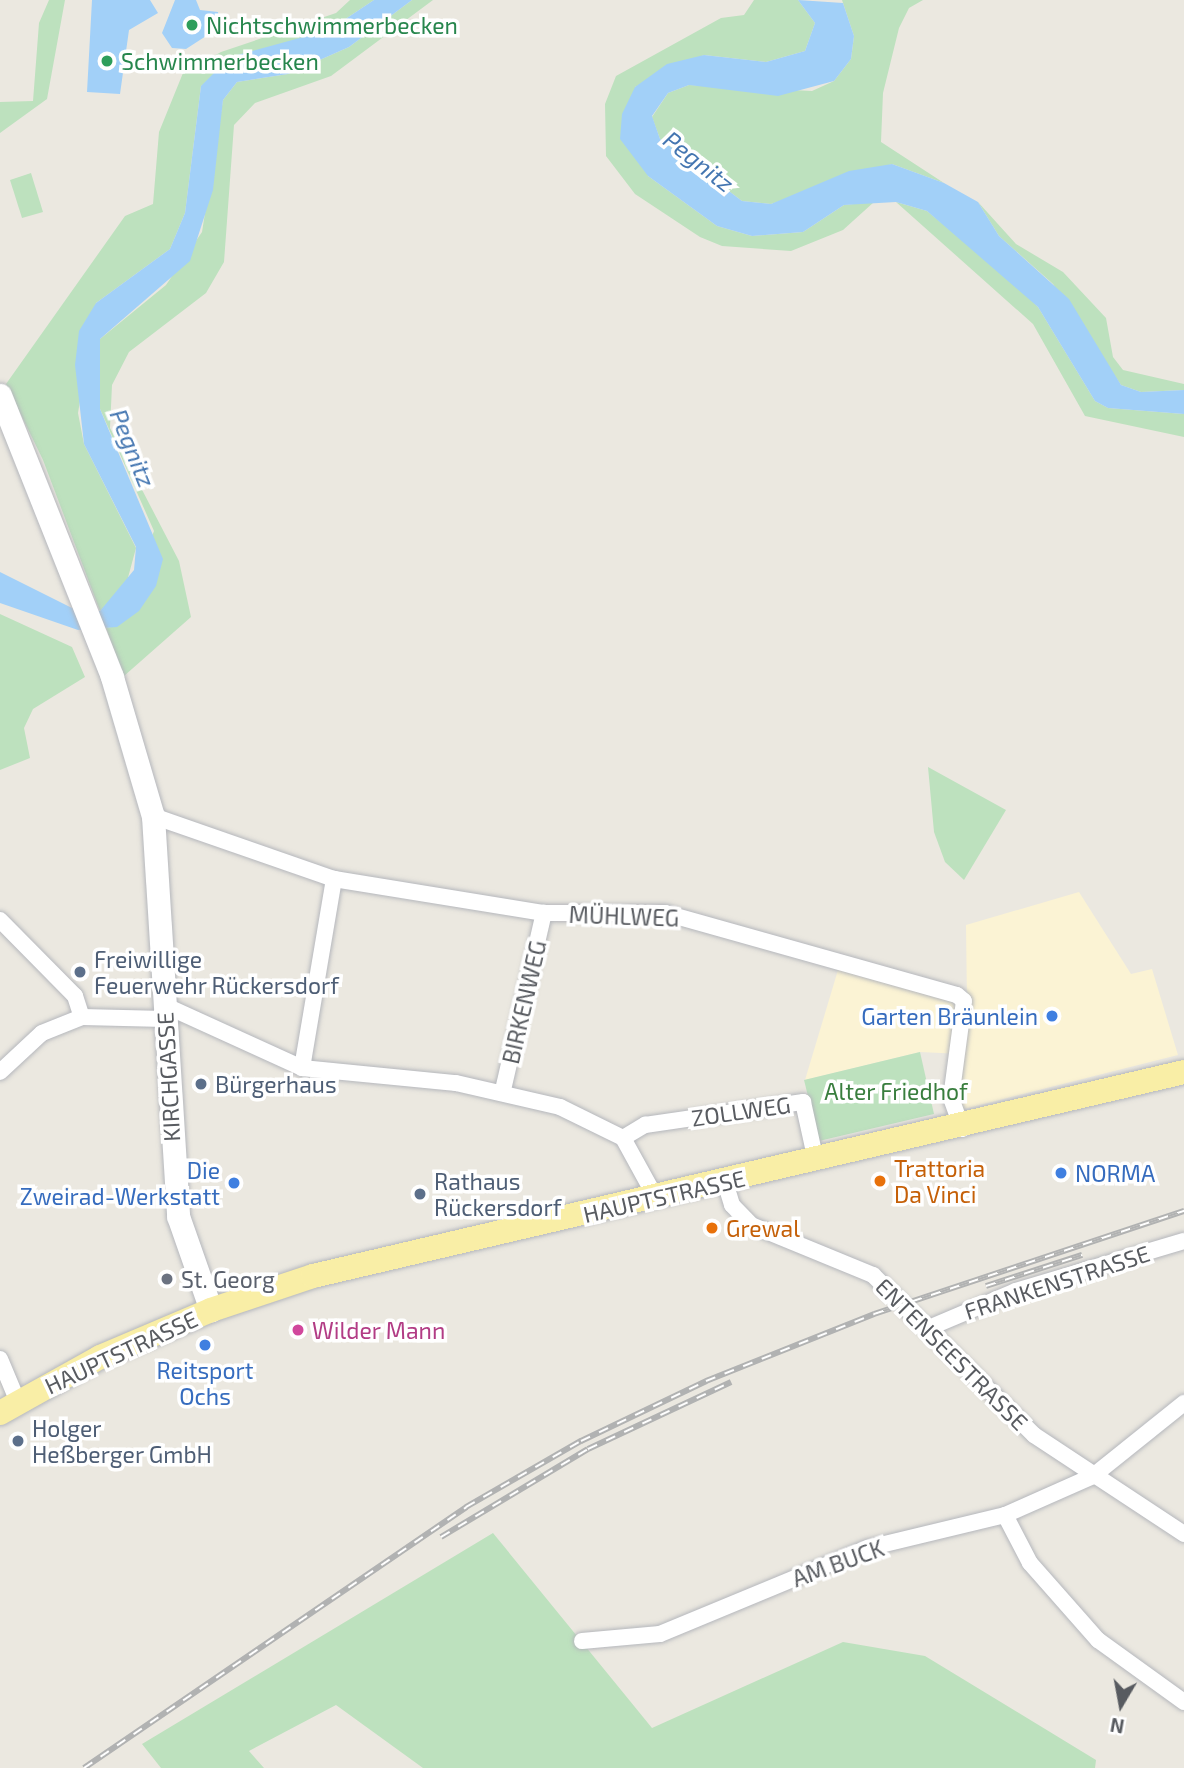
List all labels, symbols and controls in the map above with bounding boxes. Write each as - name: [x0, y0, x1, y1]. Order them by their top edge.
- place label: Nichtschwimmerbecken: [206, 11, 458, 39]
- marker: Nichtschwimmerbecken: [184, 17, 200, 33]
- place label: Schwimmerbecken: [121, 47, 319, 75]
- marker: Schwimmerbecken: [99, 53, 115, 69]
- water label: Pegnitz: [658, 124, 740, 198]
- water label: Pegnitz: [104, 405, 162, 491]
- street label: MÜHLWEG: [568, 900, 680, 932]
- street label: BIRKENWEG: [496, 938, 552, 1066]
- place label: Freiwillige Feuerwehr Rückersdorf: [94, 945, 339, 999]
- marker: Freiwillige Feuerwehr Rückersdorf: [72, 964, 88, 980]
- place label: Garten Bräunlein: [861, 1002, 1038, 1030]
- marker: Garten Bräunlein: [1044, 1008, 1060, 1024]
- street label: KIRCHGASSE: [151, 1011, 185, 1143]
- place label: Bürgerhaus: [215, 1070, 337, 1098]
- marker: Bürgerhaus: [193, 1076, 209, 1092]
- park label: Alter Friedhof: [824, 1077, 968, 1105]
- street label: ZOLLWEG: [690, 1090, 792, 1132]
- place label: Trattoria Da Vinci: [894, 1154, 985, 1208]
- place label: Die Zweirad-Werkstatt: [20, 1156, 220, 1210]
- place label: NORMA: [1075, 1159, 1155, 1187]
- street label: HAUPTSTRASSE: [580, 1164, 748, 1228]
- marker: NORMA: [1053, 1165, 1069, 1181]
- place label: Rathaus Rückersdorf: [434, 1167, 561, 1221]
- marker: Trattoria Da Vinci: [872, 1173, 888, 1189]
- marker: Die Zweirad-Werkstatt: [226, 1175, 242, 1191]
- marker: Rathaus Rückersdorf: [412, 1186, 428, 1202]
- place label: Grewal: [726, 1214, 800, 1242]
- marker: Grewal: [704, 1220, 720, 1236]
- street label: FRANKENSTRASSE: [961, 1239, 1153, 1325]
- place label: St. Georg: [181, 1265, 275, 1293]
- marker: St. Georg: [159, 1271, 175, 1287]
- street label: ENTENSEESTRASSE: [870, 1272, 1034, 1436]
- street label: HAUPTSTRASSE: [40, 1305, 202, 1399]
- place label: Wilder Mann: [312, 1316, 446, 1344]
- marker: Wilder Mann: [290, 1322, 306, 1338]
- marker: Reitsport Ochs: [197, 1337, 213, 1353]
- place label: Reitsport Ochs: [157, 1356, 253, 1410]
- place label: Holger Heßberger GmbH: [32, 1414, 212, 1468]
- marker: Holger Heßberger GmbH: [10, 1433, 26, 1449]
- street label: AM BUCK: [788, 1534, 888, 1592]
- north arrow: [1086, 1670, 1156, 1740]
- text: N: [1109, 1714, 1126, 1739]

